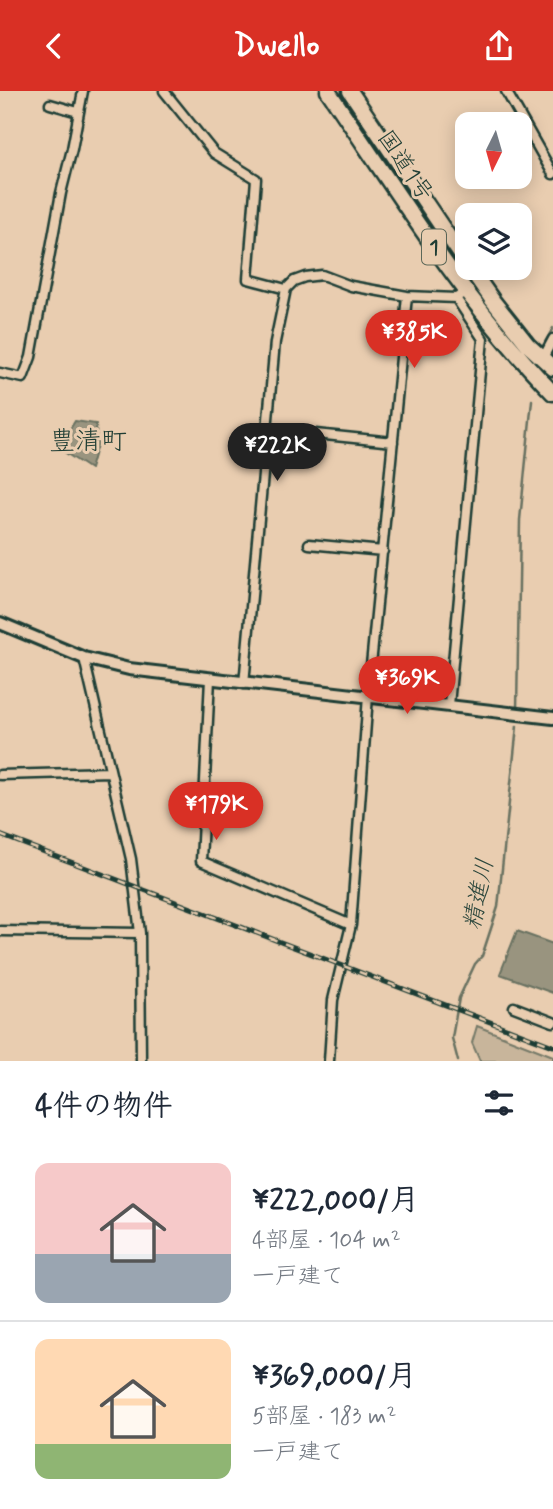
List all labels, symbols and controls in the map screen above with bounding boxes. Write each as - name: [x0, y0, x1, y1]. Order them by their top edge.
- text: Dwello: [233, 25, 320, 67]
- icon: back: [35, 27, 73, 65]
- icon: share: [480, 27, 518, 65]
- north arrow: [455, 112, 532, 189]
- map controls: [455, 112, 532, 280]
- street label: 国道1号: [370, 125, 439, 207]
- button: layers: [455, 203, 532, 280]
- road number: 1: [422, 229, 446, 265]
- pin: ¥385K: [365, 310, 463, 370]
- text: ¥385K: [381, 318, 447, 348]
- pin: ¥222K: [228, 423, 326, 483]
- district label: 豊清町: [49, 425, 127, 459]
- text: ¥222K: [244, 431, 310, 461]
- pin: ¥369K: [358, 657, 456, 716]
- text: ¥369K: [375, 664, 439, 694]
- pin: ¥179K: [167, 783, 265, 842]
- text: ¥179K: [184, 790, 248, 820]
- water label: 精進川: [457, 856, 502, 933]
- icon: filters: [480, 1084, 518, 1122]
- text: 4件の物件: [35, 1087, 172, 1126]
- text: ¥222,000/月: [252, 1181, 419, 1220]
- icon: home: [91, 1191, 175, 1275]
- text: 4部屋 · 104 m²: [252, 1226, 401, 1256]
- text: 一戸建て: [252, 1262, 344, 1292]
- text: ¥369,000/月: [252, 1357, 417, 1396]
- icon: home: [91, 1367, 175, 1451]
- text: 5部屋 · 183 m²: [252, 1402, 396, 1432]
- text: 一戸建て: [252, 1438, 344, 1468]

